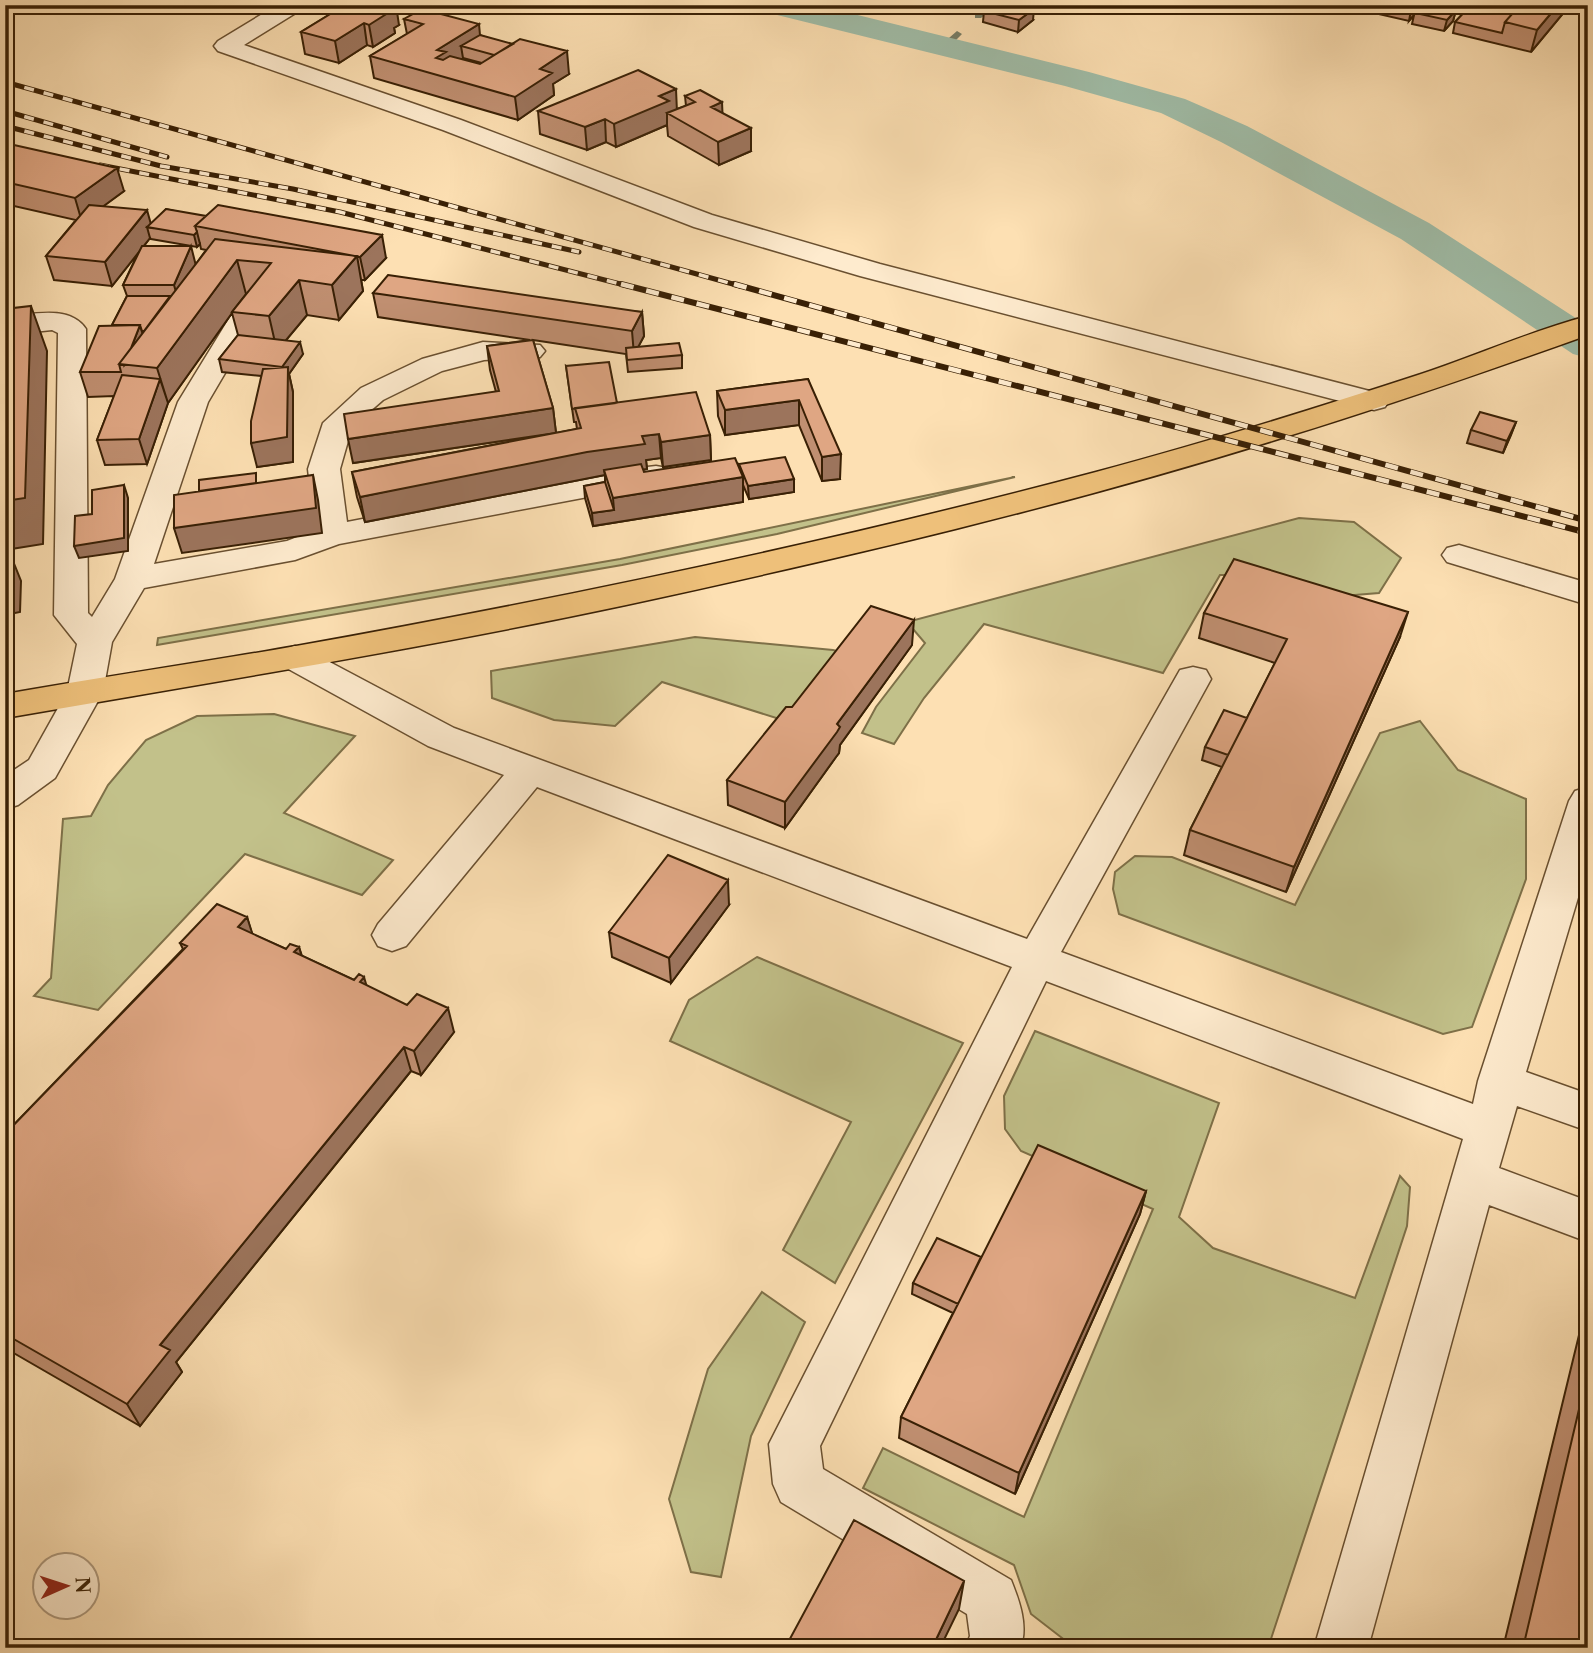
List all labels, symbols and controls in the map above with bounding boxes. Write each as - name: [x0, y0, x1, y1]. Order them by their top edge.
- north arrow: [32, 1552, 102, 1622]
- text: N: [71, 1576, 94, 1594]

